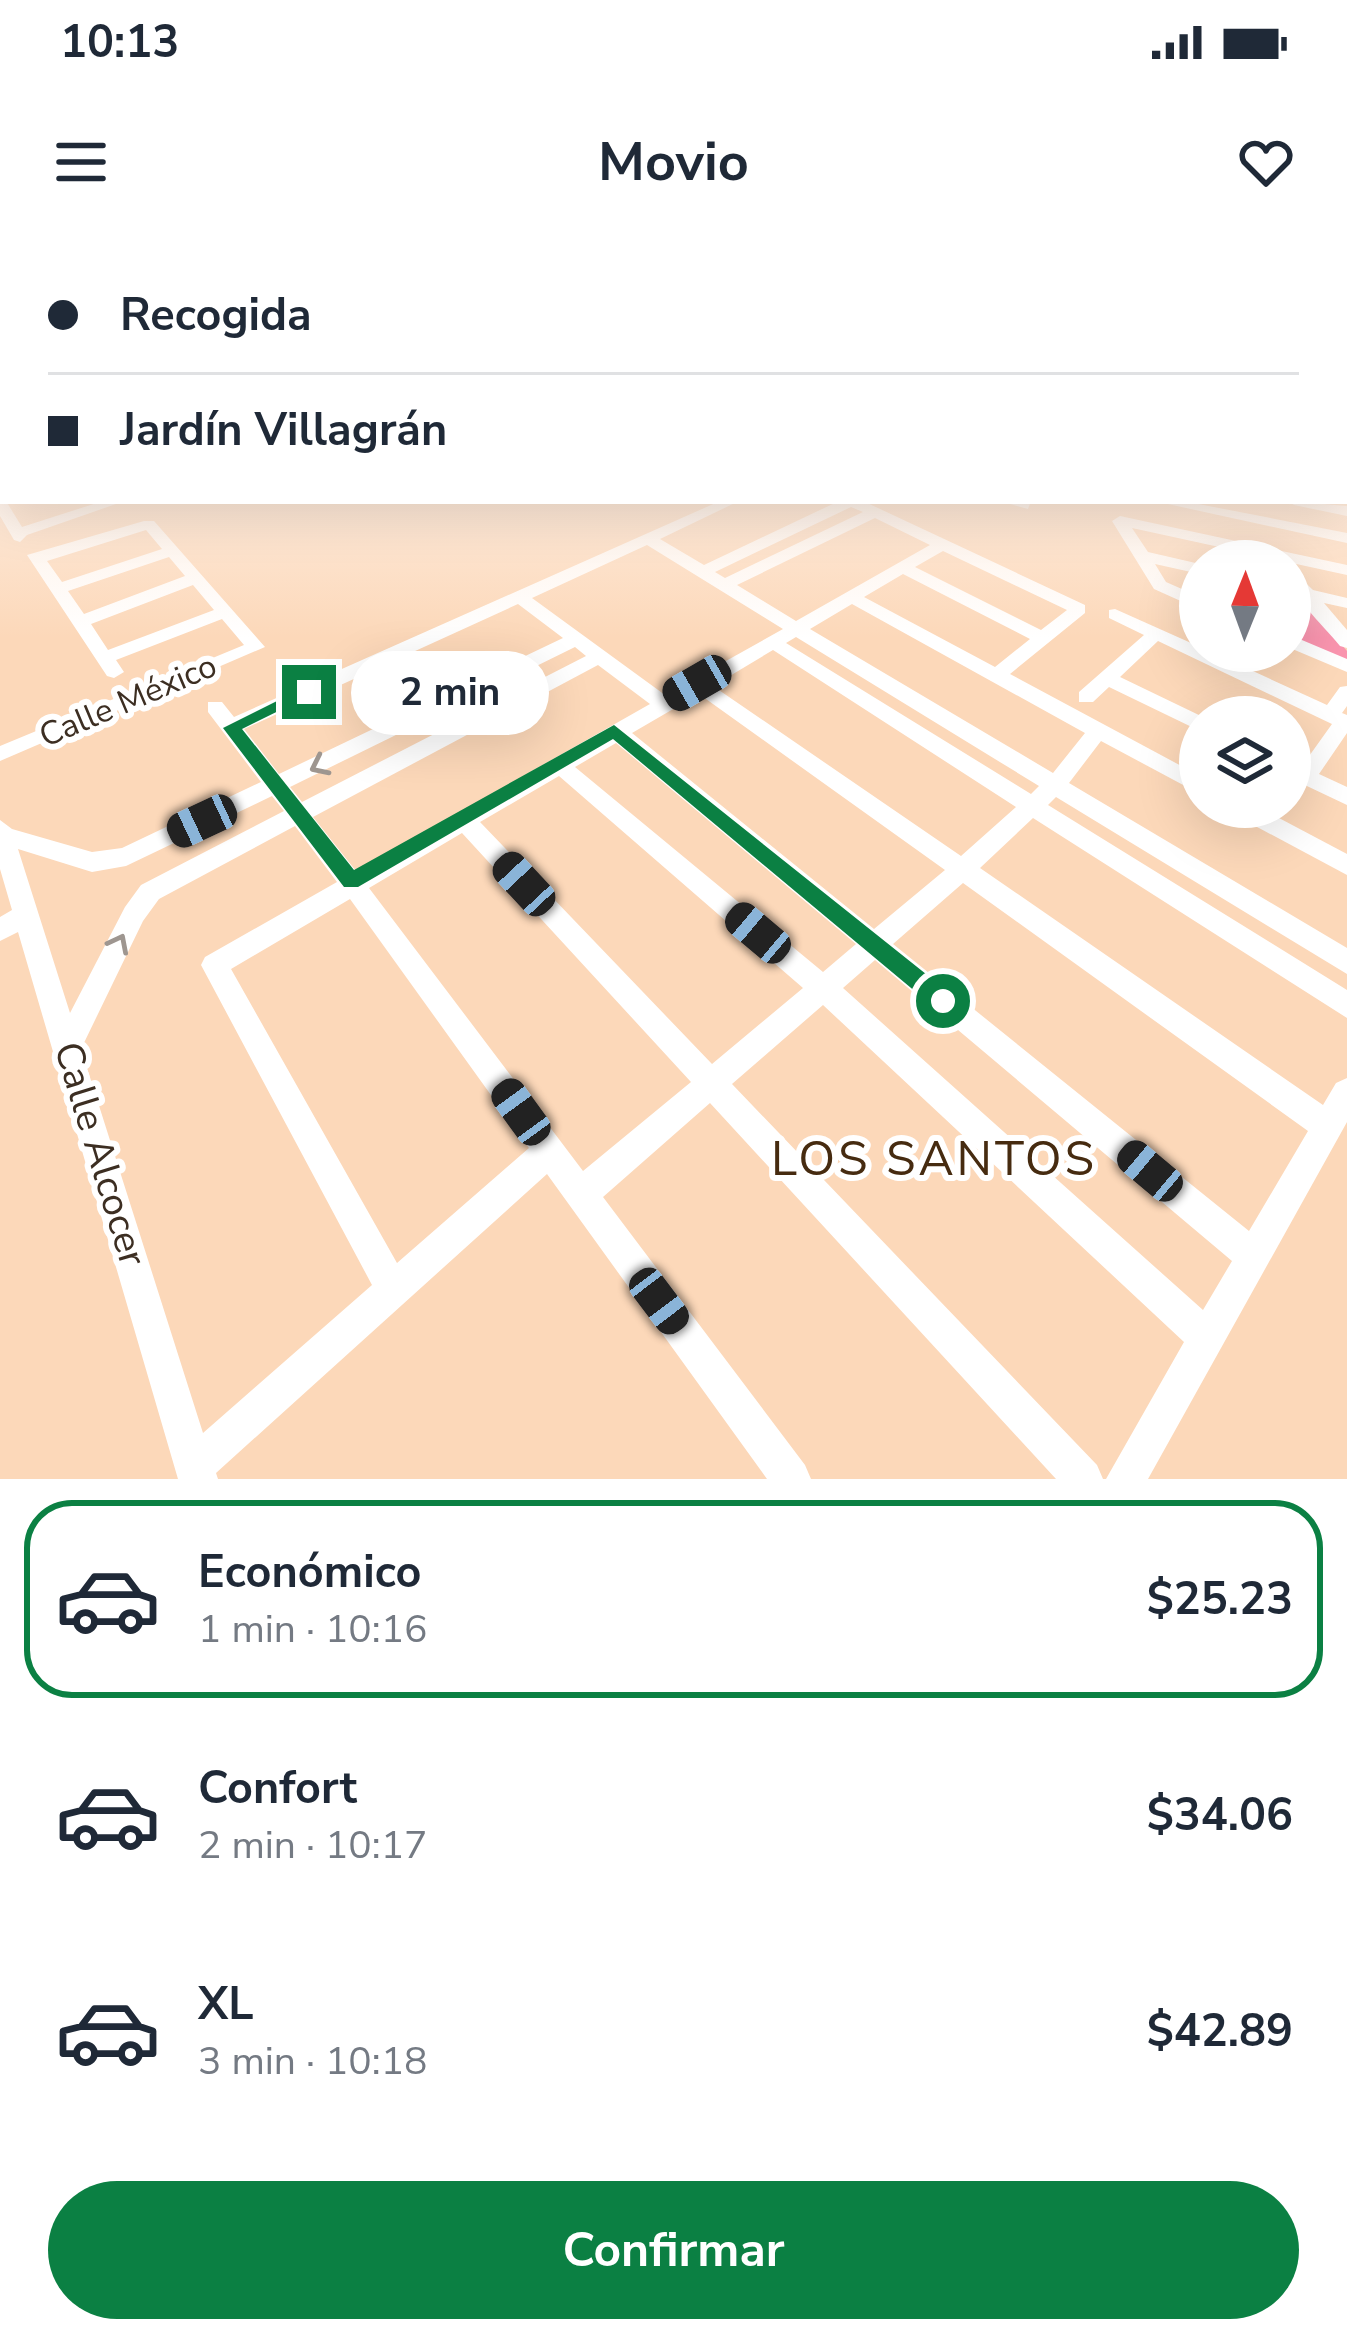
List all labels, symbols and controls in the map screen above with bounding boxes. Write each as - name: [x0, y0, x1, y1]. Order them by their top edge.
- text: 10:13: [60, 12, 179, 73]
- text: Movio: [598, 125, 749, 199]
- icon: menu: [48, 129, 114, 195]
- icon: heart: [1233, 129, 1299, 195]
- text: Recogida: [120, 285, 312, 346]
- text: Jardín Villagrán: [120, 400, 447, 461]
- north arrow: [1179, 540, 1311, 672]
- map controls: [1179, 540, 1311, 828]
- street label: Calle México: [32, 643, 224, 759]
- car: [657, 649, 737, 717]
- callout: 2 min: [351, 650, 549, 734]
- route end: [282, 665, 336, 719]
- text: 2 min: [400, 666, 500, 719]
- button: layers: [1179, 696, 1311, 828]
- one-way arrow: [310, 751, 331, 775]
- car: [162, 789, 242, 853]
- car: [486, 845, 562, 923]
- car: [719, 896, 797, 970]
- one-way arrow: [105, 934, 128, 956]
- route start: [916, 974, 970, 1028]
- street label: Calle Alcocer: [41, 1036, 159, 1272]
- car: [485, 1072, 557, 1152]
- district label: LOS SANTOS: [771, 1126, 1097, 1192]
- car: [1111, 1134, 1189, 1208]
- car: [623, 1261, 695, 1341]
- text: Económico: [198, 1542, 421, 1603]
- icon: car: [54, 1545, 162, 1653]
- text: $25.23: [1147, 1569, 1293, 1630]
- text: 1 min · 10:16: [198, 1603, 427, 1656]
- text: Confort: [198, 1758, 357, 1819]
- icon: car: [54, 1761, 162, 1869]
- text: $34.06: [1147, 1785, 1293, 1846]
- text: 2 min · 10:17: [198, 1819, 427, 1872]
- text: XL: [198, 1974, 254, 2035]
- icon: car: [54, 1977, 162, 2085]
- text: $42.89: [1147, 2001, 1293, 2062]
- text: 3 min · 10:18: [198, 2035, 427, 2088]
- button: Confirmar: [48, 2181, 1299, 2319]

